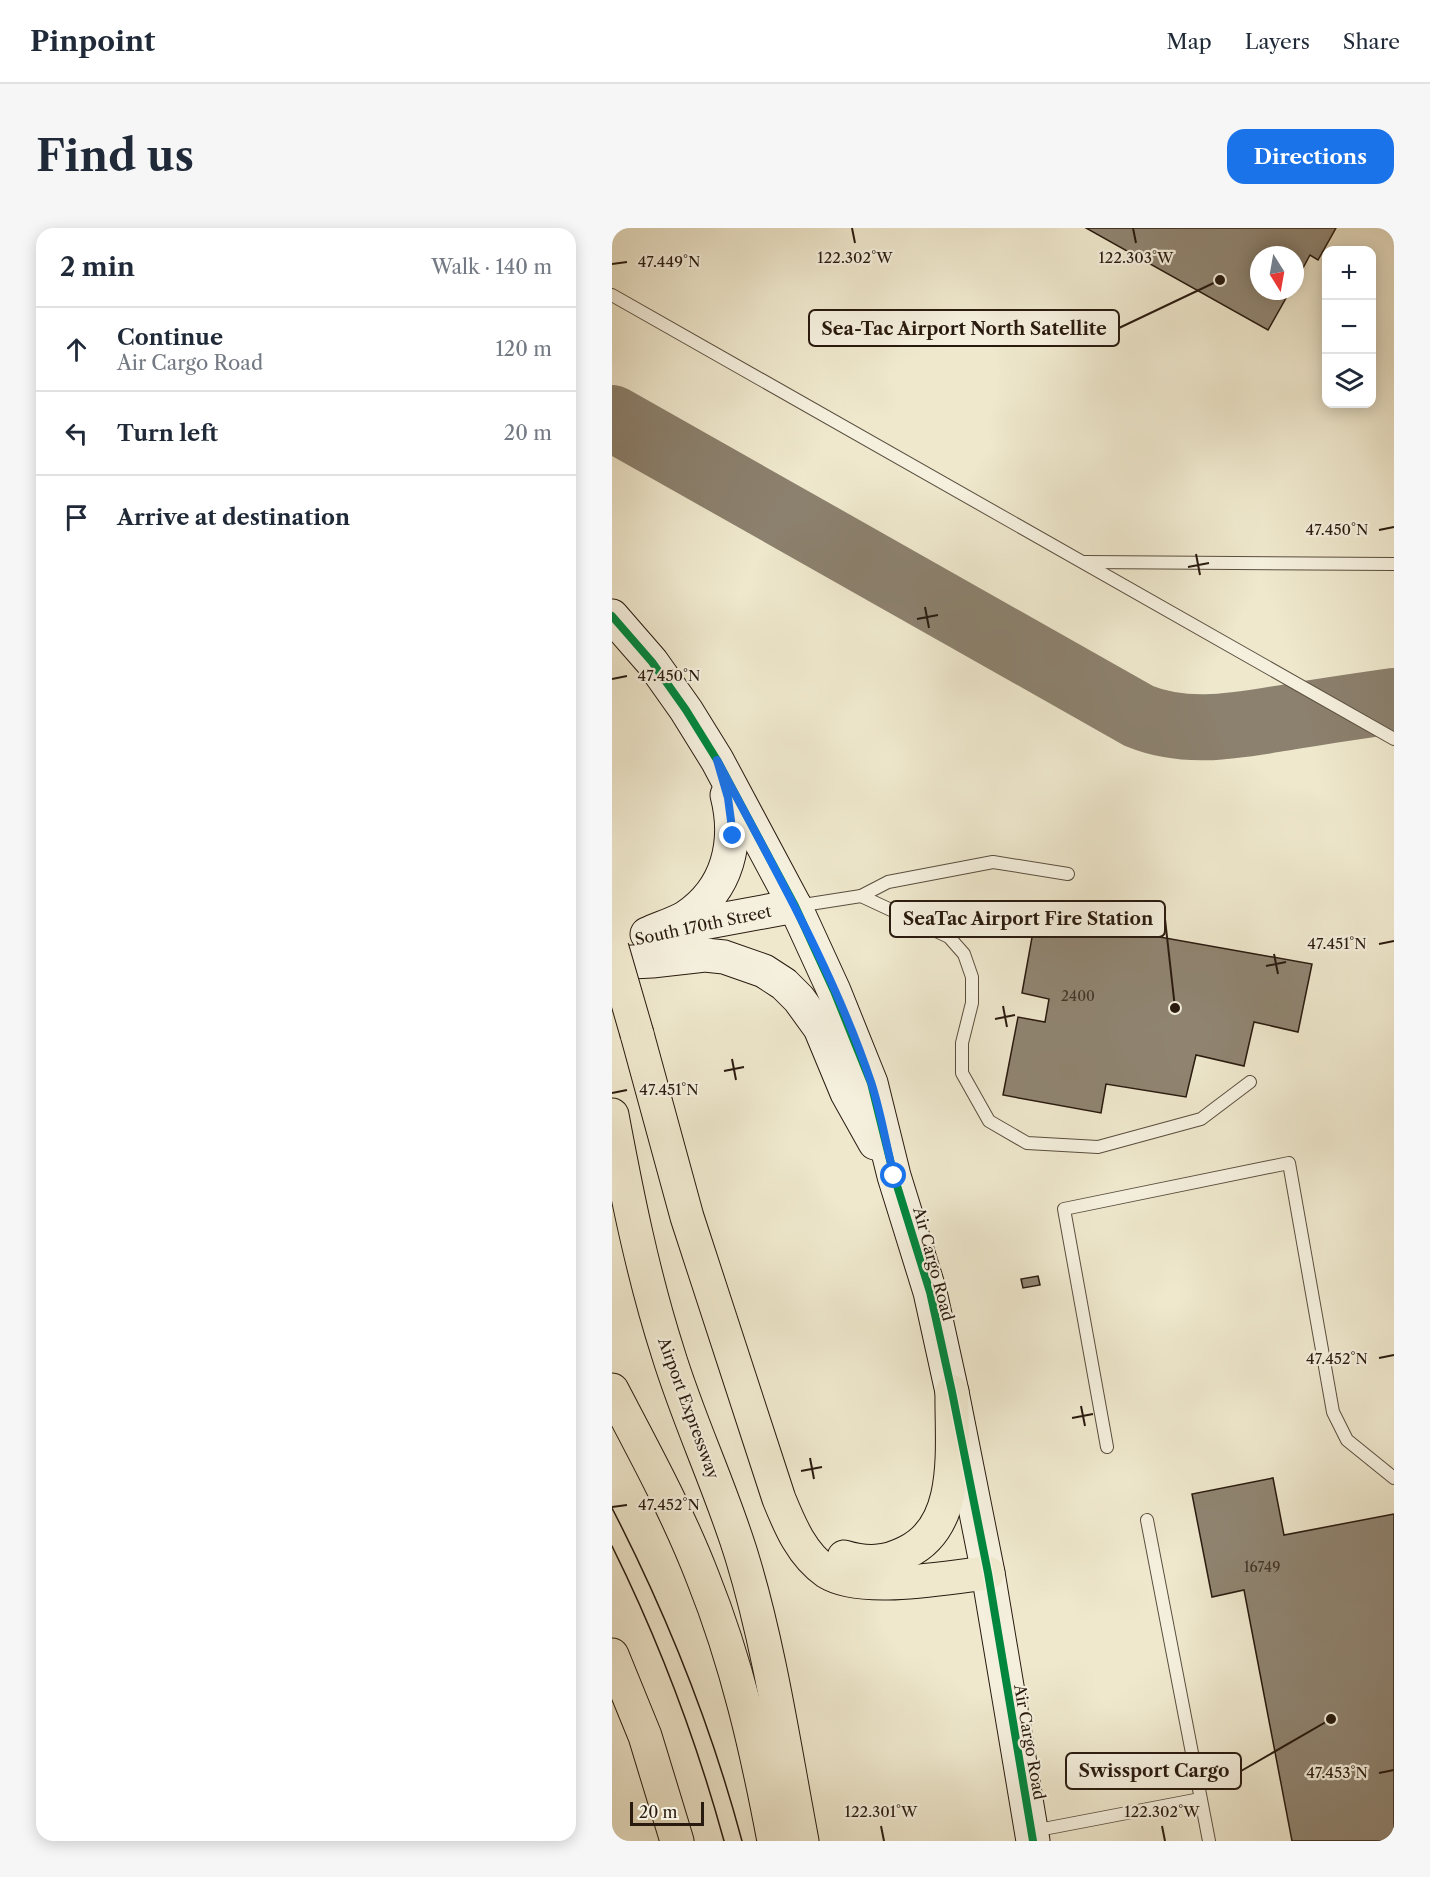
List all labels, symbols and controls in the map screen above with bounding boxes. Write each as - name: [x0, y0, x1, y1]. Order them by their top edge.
- text: Pinpoint: [30, 24, 155, 58]
- text: Map: [1167, 29, 1212, 54]
- text: Layers: [1245, 29, 1310, 54]
- text: Share: [1343, 29, 1400, 54]
- button: Directions: [1227, 129, 1394, 184]
- text: Find us: [36, 130, 194, 182]
- north arrow: [1250, 246, 1304, 300]
- map controls: [1322, 246, 1376, 408]
- button: +: [1322, 246, 1376, 300]
- text: 122.302°W: [817, 248, 893, 267]
- text: 122.303°W: [1099, 248, 1174, 267]
- text: 2 min: [60, 251, 135, 283]
- text: 47.449°N: [638, 252, 700, 271]
- text: Walk · 140 m: [431, 255, 552, 279]
- button: −: [1322, 300, 1376, 354]
- callout: Sea-Tac Airport North Satellite: [809, 310, 1119, 346]
- text: Sea-Tac Airport North Satellite: [821, 318, 1107, 340]
- text: Continue: [117, 324, 223, 351]
- icon: ahead: [60, 333, 93, 366]
- text: 120 m: [495, 337, 552, 361]
- text: Air Cargo Road: [117, 351, 263, 375]
- button: layers: [1322, 354, 1376, 408]
- icon: left: [60, 417, 93, 450]
- text: Turn left: [117, 420, 218, 447]
- text: 20 m: [504, 421, 552, 445]
- icon: arrive: [60, 501, 93, 534]
- text: Arrive at destination: [117, 504, 350, 531]
- text: 47.450°N: [1306, 520, 1368, 539]
- text: 47.450°N: [638, 666, 700, 685]
- route end: [719, 822, 745, 848]
- street label: South 170th Street: [633, 901, 773, 949]
- callout: SeaTac Airport Fire Station: [890, 901, 1165, 937]
- text: SeaTac Airport Fire Station: [903, 908, 1154, 930]
- text: 47.451°N: [1307, 934, 1367, 953]
- house number: 2400: [1061, 987, 1095, 1005]
- text: 47.451°N: [639, 1080, 699, 1099]
- route start: [880, 1162, 906, 1188]
- street label: Air Cargo Road: [909, 1204, 959, 1323]
- street label: Airport Expressway: [654, 1334, 724, 1482]
- text: 47.452°N: [1306, 1349, 1368, 1368]
- text: 47.452°N: [638, 1495, 700, 1514]
- house number: 16749: [1244, 1558, 1280, 1576]
- street label: Air Cargo Road: [1010, 1682, 1050, 1802]
- callout: Swissport Cargo: [1066, 1753, 1241, 1789]
- text: Swissport Cargo: [1079, 1760, 1229, 1782]
- text: 47.453°N: [1306, 1763, 1368, 1782]
- scale bar: [630, 1799, 704, 1826]
- text: 20 m: [639, 1802, 678, 1822]
- text: 122.301°W: [845, 1802, 918, 1821]
- text: 122.302°W: [1124, 1802, 1200, 1821]

